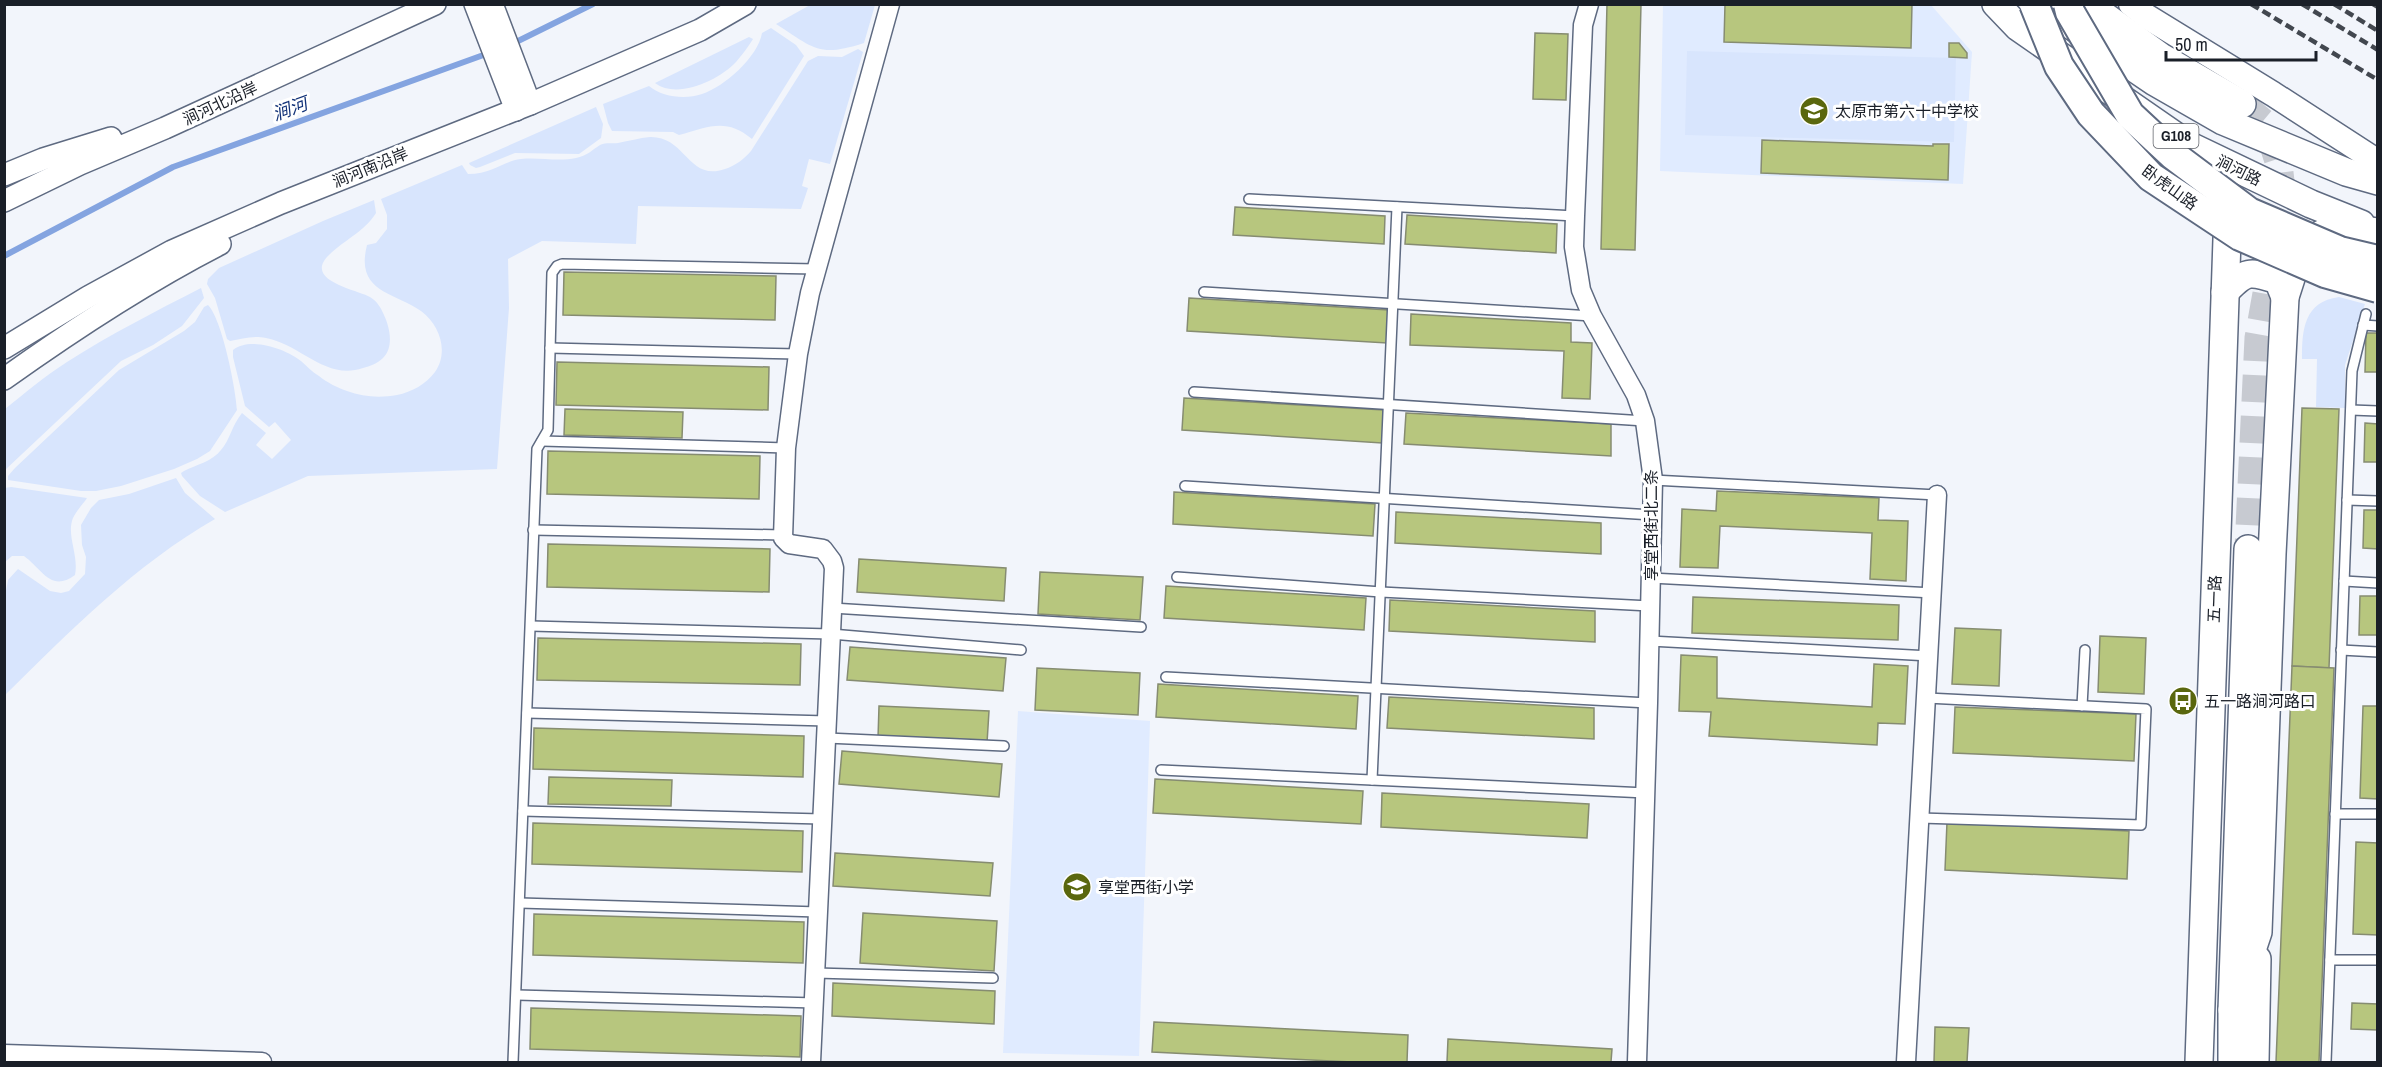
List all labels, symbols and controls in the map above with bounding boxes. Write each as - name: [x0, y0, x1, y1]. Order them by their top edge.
- scale bar: [2166, 24, 2316, 62]
- text: 50 m: [2175, 32, 2208, 57]
- street label: 涧河北沿岸: [179, 76, 261, 130]
- water label: 涧河: [269, 90, 314, 126]
- school or university icon: 太原市第六十中学校: [1798, 95, 1830, 127]
- place label: 太原市第六十中学校: [1835, 100, 1979, 122]
- road number: G108: [2154, 124, 2198, 148]
- street label: 涧河南沿岸: [329, 142, 411, 192]
- street label: 涧河路: [2213, 150, 2265, 190]
- street label: 卧虎山路: [2138, 159, 2202, 215]
- street label: 享堂西街北二条: [1640, 469, 1662, 581]
- street label: 五一路: [2202, 575, 2226, 623]
- bus stop icon: 五一路涧河路口: [2167, 685, 2199, 717]
- place label: 五一路涧河路口: [2204, 690, 2316, 712]
- school or university icon: 享堂西街小学: [1061, 871, 1093, 903]
- place label: 享堂西街小学: [1098, 876, 1194, 898]

